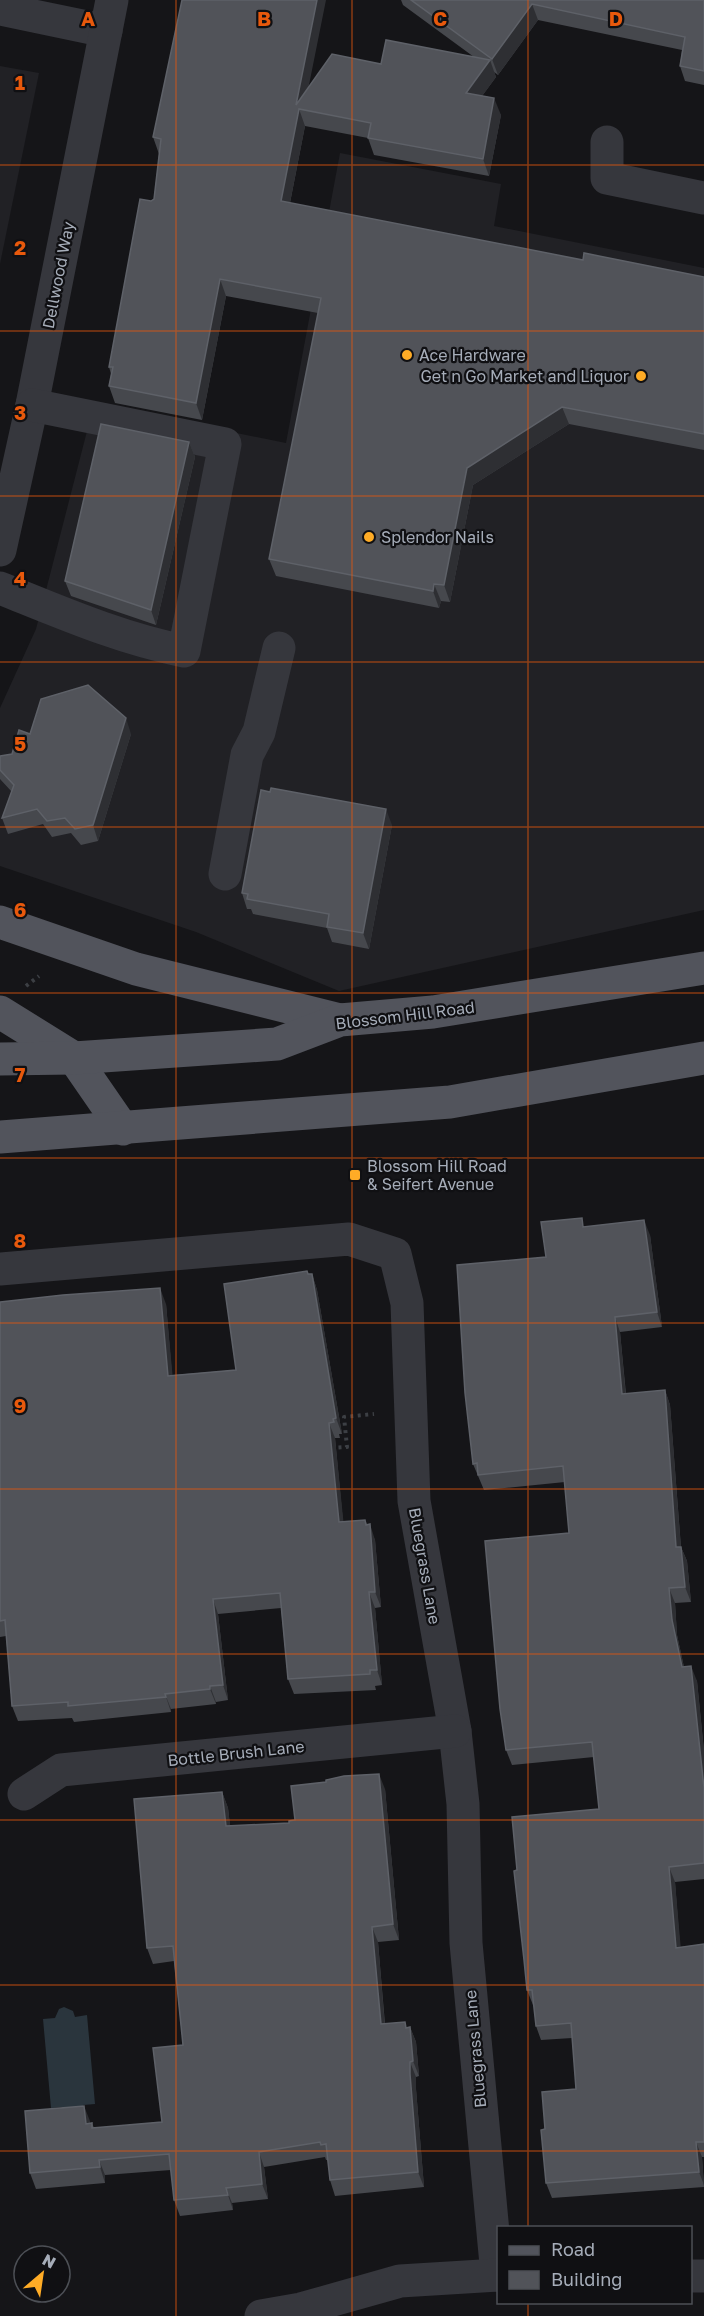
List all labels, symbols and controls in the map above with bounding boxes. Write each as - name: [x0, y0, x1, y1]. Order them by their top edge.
- text: A: [81, 6, 95, 30]
- text: B: [257, 6, 271, 30]
- text: C: [433, 6, 447, 30]
- text: D: [609, 6, 623, 30]
- text: 1: [15, 70, 25, 94]
- street label: Dellwood Way: [38, 220, 78, 330]
- text: 2: [14, 235, 26, 259]
- place label: Ace Hardware: [419, 345, 526, 365]
- marker: Ace Hardware: [400, 348, 414, 362]
- place label: Get n Go Market and Liquor: [420, 366, 629, 386]
- marker: Get n Go Market and Liquor: [634, 369, 648, 383]
- text: 3: [14, 400, 26, 424]
- place label: Splendor Nails: [381, 527, 494, 547]
- marker: Splendor Nails: [362, 530, 376, 544]
- text: 4: [14, 566, 26, 590]
- text: 5: [14, 731, 26, 755]
- text: 6: [14, 897, 26, 921]
- street label: Blossom Hill Road: [334, 997, 476, 1033]
- text: 7: [15, 1062, 26, 1086]
- place label: Blossom Hill Road & Seifert Avenue: [367, 1156, 507, 1194]
- marker: Blossom Hill Road & Seifert Avenue: [348, 1168, 362, 1182]
- text: 8: [14, 1228, 26, 1252]
- text: 9: [14, 1393, 26, 1417]
- street label: Bluegrass Lane: [405, 1506, 445, 1626]
- street label: Bottle Brush Lane: [167, 1736, 305, 1770]
- street label: Bluegrass Lane: [460, 1989, 490, 2109]
- legend: [497, 2226, 692, 2304]
- text: Road: [551, 2238, 595, 2260]
- north arrow: [12, 2244, 72, 2304]
- text: N: [39, 2249, 59, 2273]
- text: Building: [551, 2268, 622, 2290]

